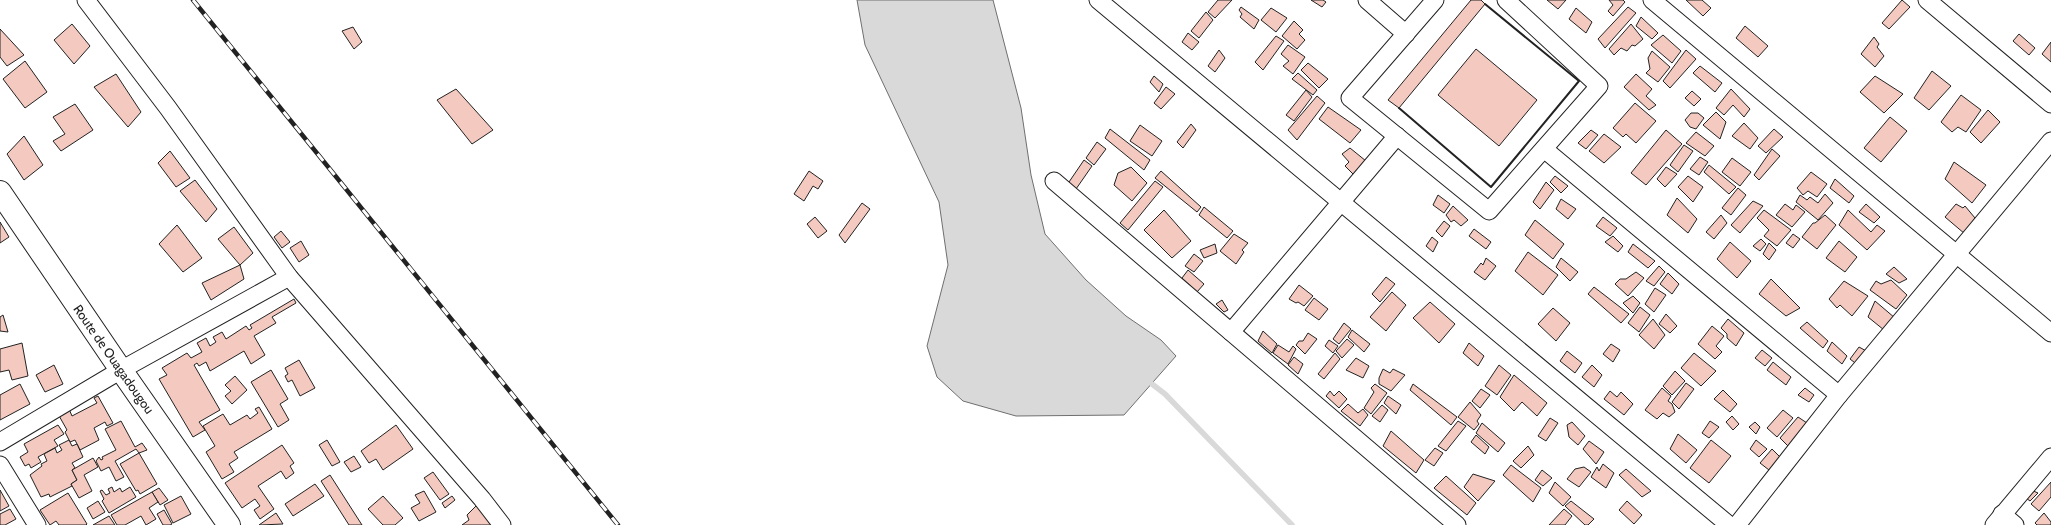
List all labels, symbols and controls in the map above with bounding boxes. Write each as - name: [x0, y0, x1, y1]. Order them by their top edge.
- street label: Route de Ouagadougou: [70, 301, 158, 417]

